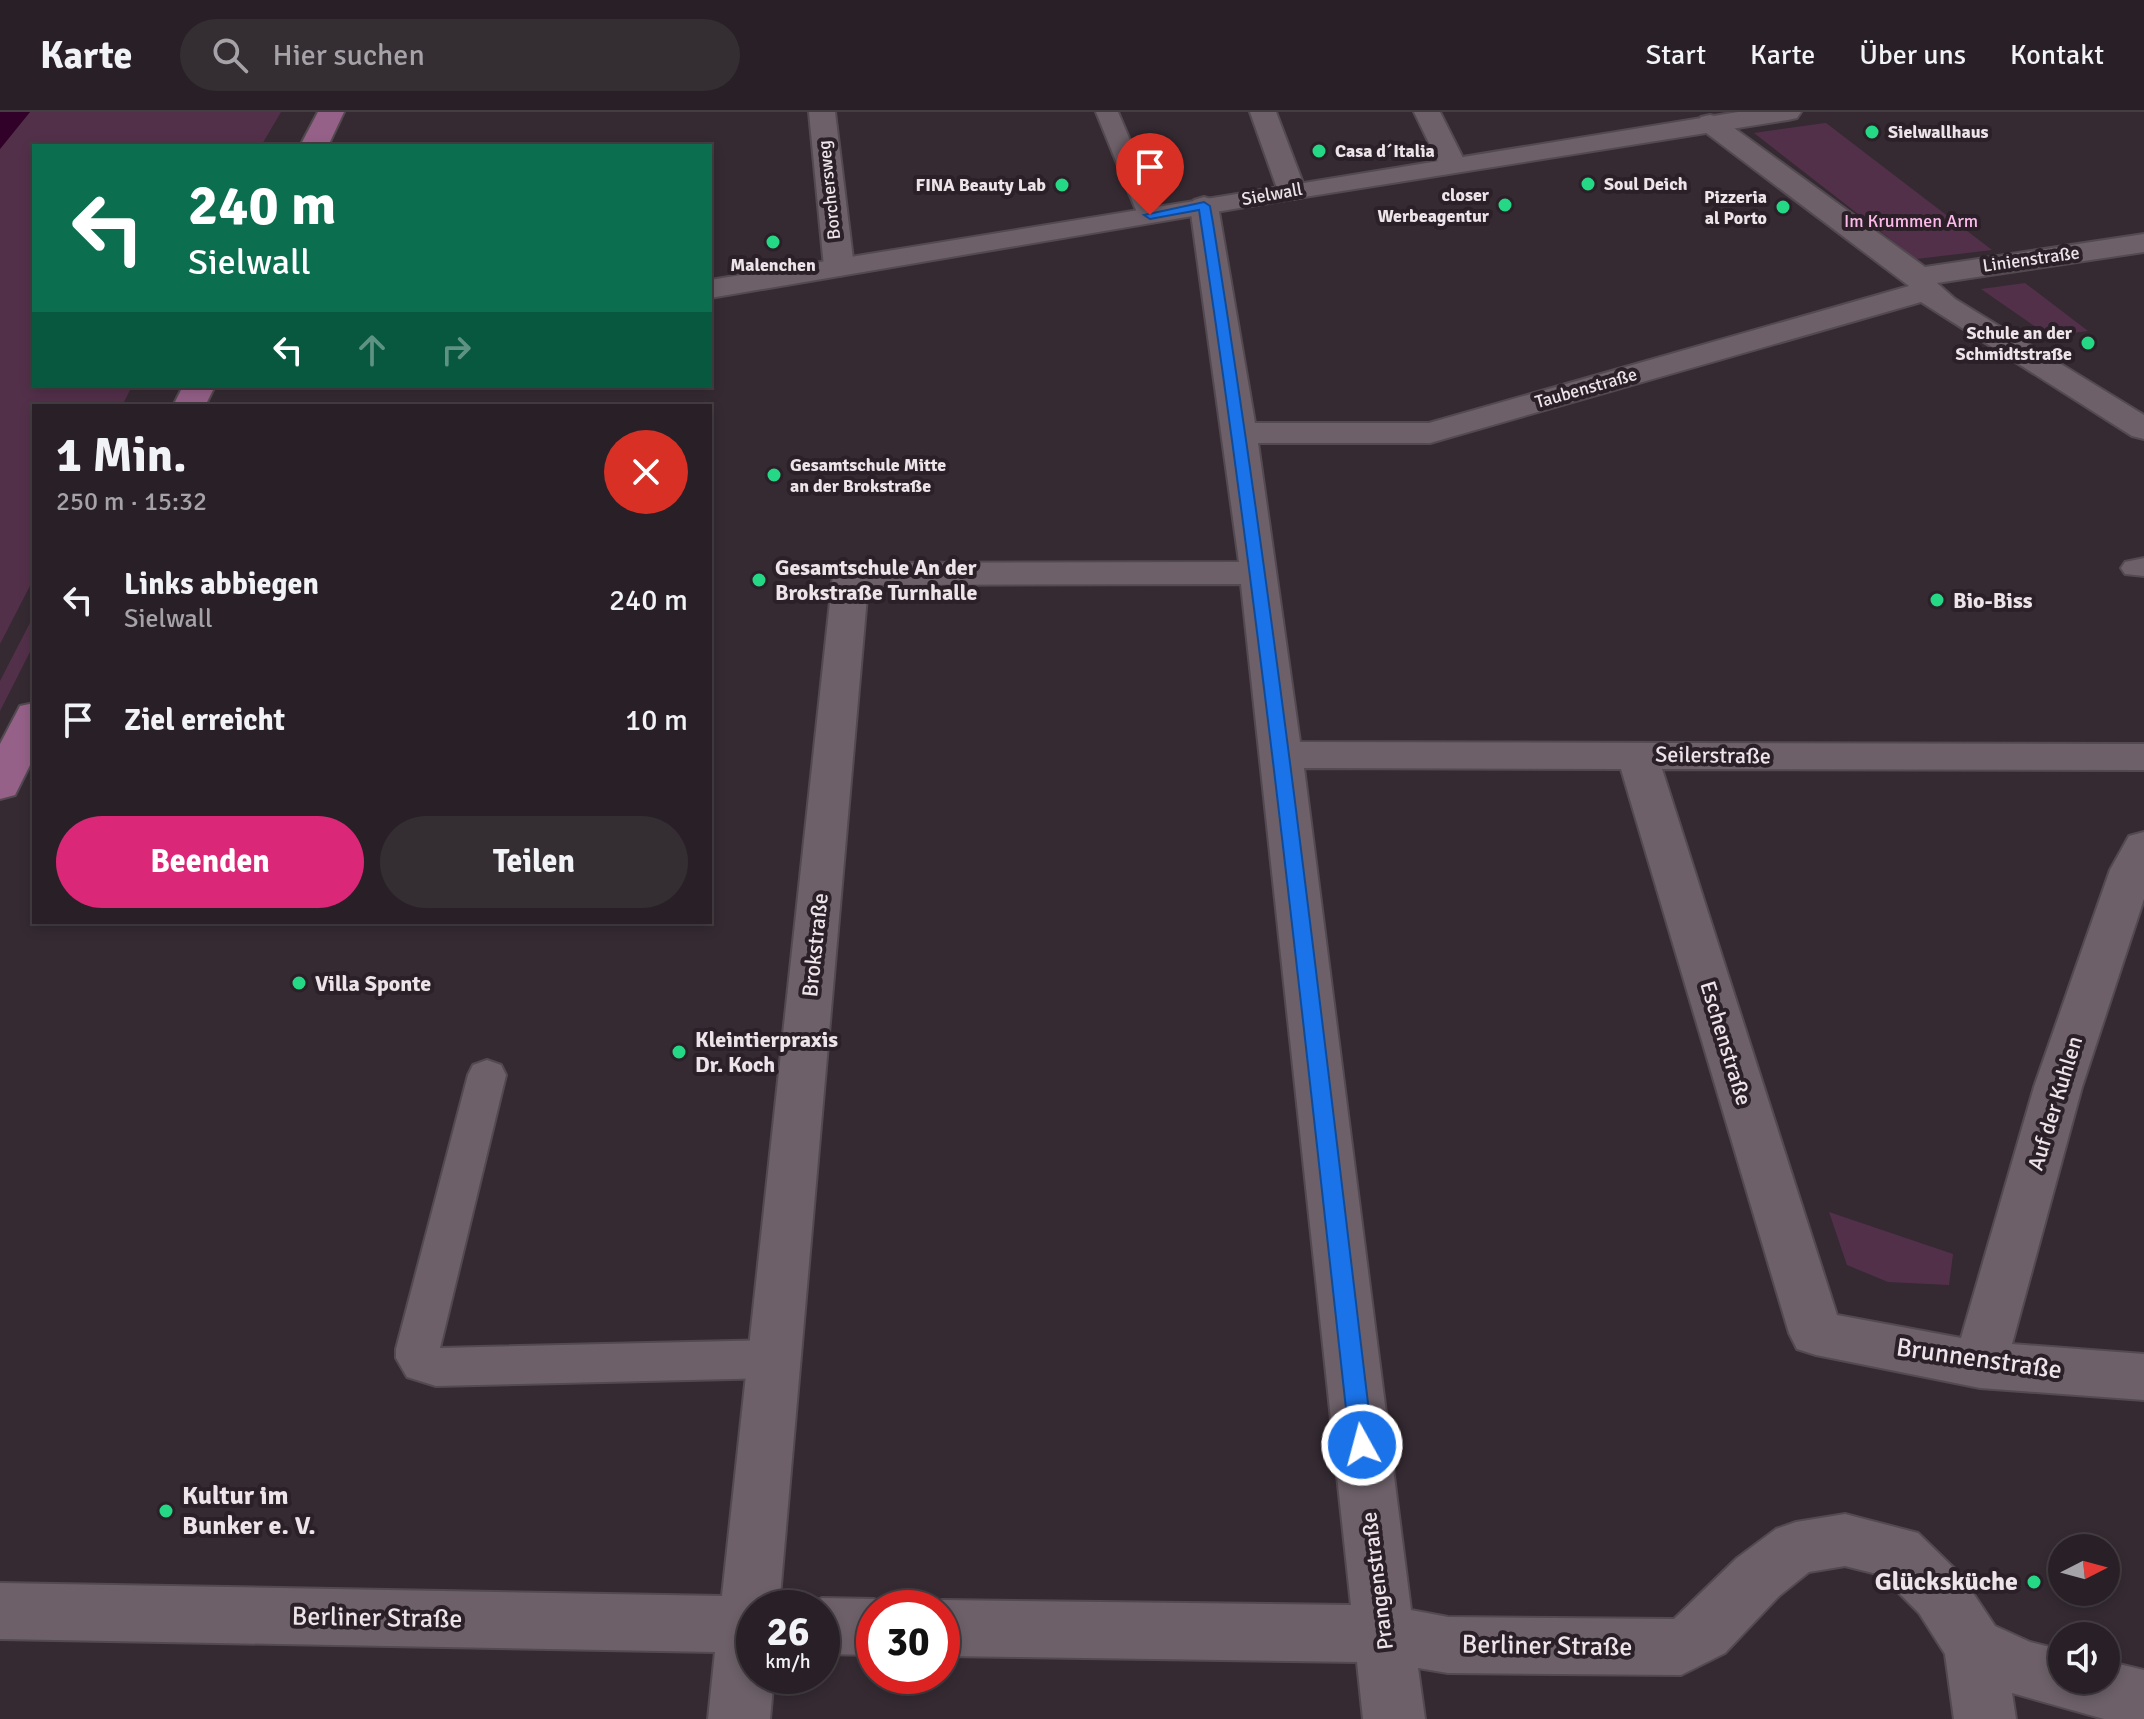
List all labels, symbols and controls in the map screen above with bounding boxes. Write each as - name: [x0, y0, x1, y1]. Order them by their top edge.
- search box: [180, 19, 740, 91]
- text: Karte: [40, 32, 132, 79]
- icon: search: [208, 33, 252, 77]
- text: Hier suchen: [272, 37, 425, 74]
- text: Start: [1646, 38, 1706, 72]
- text: Karte: [1750, 38, 1815, 72]
- text: Über uns: [1859, 38, 1966, 72]
- text: Kontakt: [2010, 38, 2104, 72]
- place label: Sielwallhaus: [1888, 121, 1989, 143]
- marker: Sielwallhaus: [1863, 123, 1881, 141]
- pin: [1116, 133, 1184, 215]
- street label: Borchersweg: [813, 139, 845, 241]
- place label: Casa d´Italia: [1335, 140, 1435, 162]
- marker: Casa d´Italia: [1310, 142, 1328, 160]
- icon: arrive: [1128, 145, 1172, 189]
- text: 240 m: [188, 171, 336, 240]
- place label: Soul Deich: [1604, 173, 1688, 195]
- place label: FINA Beauty Lab: [916, 174, 1046, 196]
- marker: Soul Deich: [1579, 175, 1597, 193]
- icon: left: [56, 176, 160, 280]
- marker: FINA Beauty Lab: [1053, 176, 1071, 194]
- street label: Sielwall: [1240, 178, 1304, 210]
- place label: closer Werbeagentur: [1377, 184, 1490, 227]
- place label: Pizzeria al Porto: [1704, 186, 1767, 229]
- marker: closer Werbeagentur: [1496, 196, 1514, 214]
- marker: Pizzeria al Porto: [1774, 198, 1792, 216]
- park label: Im Krummen Arm: [1844, 210, 1978, 232]
- marker: Malenchen: [764, 233, 782, 251]
- text: Sielwall: [188, 240, 311, 285]
- street label: Linienstraße: [1981, 241, 2081, 277]
- place label: Malenchen: [730, 254, 816, 276]
- place label: Schule an der Schmidtstraße: [1956, 322, 2073, 365]
- icon: left: [266, 328, 310, 372]
- icon: ahead: [350, 328, 394, 372]
- icon: right: [434, 328, 478, 372]
- marker: Schule an der Schmidtstraße: [2079, 334, 2097, 352]
- street label: Taubenstraße: [1533, 363, 1639, 413]
- text: 1 Min.: [56, 426, 187, 485]
- button: close: [604, 430, 688, 514]
- place label: Gesamtschule Mitte an der Brokstraße: [790, 454, 946, 497]
- marker: Gesamtschule Mitte an der Brokstraße: [765, 466, 783, 484]
- text: 250 m · 15:32: [56, 486, 207, 518]
- place label: Gesamtschule An der Brokstraße Turnhalle: [775, 554, 977, 606]
- text: Links abbiegen: [124, 566, 319, 603]
- marker: Gesamtschule An der Brokstraße Turnhalle: [750, 571, 768, 589]
- icon: left: [56, 578, 100, 622]
- text: 240 m: [609, 582, 688, 619]
- place label: Bio-Biss: [1953, 587, 2033, 614]
- marker: Bio-Biss: [1928, 591, 1946, 609]
- text: Sielwall: [124, 603, 213, 635]
- icon: arrive: [56, 698, 100, 742]
- text: Ziel erreicht: [124, 702, 285, 739]
- text: 10 m: [625, 702, 688, 739]
- street label: Seilerstraße: [1655, 740, 1771, 770]
- button: Beenden: [56, 816, 364, 908]
- button: Teilen: [380, 816, 688, 908]
- street label: Brokstraße: [796, 892, 834, 998]
- place label: Villa Sponte: [315, 970, 431, 997]
- marker: Villa Sponte: [290, 974, 308, 992]
- street label: Eschenstraße: [1694, 978, 1758, 1108]
- place label: Kleintierpraxis Dr. Koch: [695, 1026, 838, 1078]
- street label: Auf der Kuhlen: [2022, 1033, 2088, 1173]
- marker: Kleintierpraxis Dr. Koch: [670, 1043, 688, 1061]
- street label: Brunnenstraße: [1894, 1332, 2064, 1386]
- position arrow: [1320, 1403, 1404, 1487]
- place label: Kultur im Bunker e. V.: [182, 1480, 316, 1542]
- marker: Kultur im Bunker e. V.: [157, 1502, 175, 1520]
- street label: Prangenstraße: [1355, 1510, 1399, 1652]
- north arrow: [2048, 1534, 2120, 1606]
- map controls: [2048, 1534, 2120, 1694]
- place label: Glücksküche: [1875, 1566, 2018, 1598]
- marker: Glücksküche: [2025, 1573, 2043, 1591]
- speed limit sign: 30: [856, 1590, 960, 1694]
- street label: Berliner Straße: [291, 1601, 463, 1635]
- text: 26: [766, 1607, 810, 1657]
- button: sound: [2048, 1622, 2120, 1694]
- street label: Berliner Straße: [1461, 1629, 1633, 1663]
- text: km/h: [765, 1649, 811, 1674]

